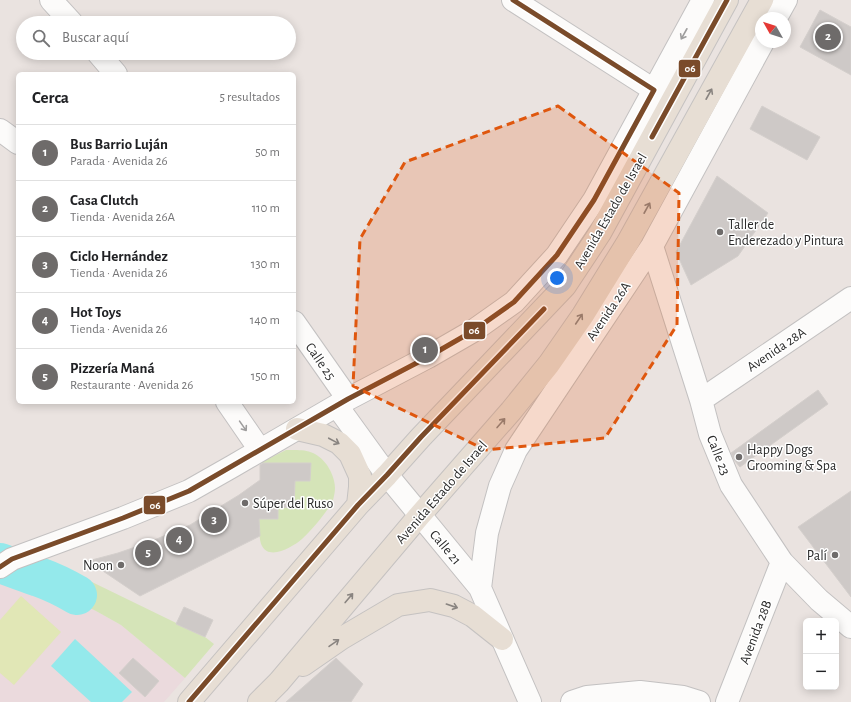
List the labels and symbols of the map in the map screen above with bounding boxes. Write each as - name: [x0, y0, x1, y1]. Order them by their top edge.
- north arrow: [755, 12, 791, 48]
- pin: 2: [815, 22, 841, 52]
- one-way arrow: [680, 28, 688, 40]
- line badge: 06: [678, 59, 701, 78]
- text: 06: [684, 63, 696, 74]
- one-way arrow: [706, 89, 714, 101]
- street label: Avenida Estado de Israel: [572, 151, 650, 272]
- one-way arrow: [643, 202, 651, 214]
- place label: Taller de Enderezado y Pintura: [728, 218, 844, 248]
- marker: Taller de Enderezado y Pintura: [715, 227, 725, 237]
- your location: [547, 268, 567, 288]
- street label: Avenida 26A: [584, 280, 634, 344]
- one-way arrow: [575, 314, 584, 325]
- line badge: 06: [463, 321, 486, 340]
- text: 06: [468, 325, 480, 336]
- street label: Avenida 28A: [745, 325, 809, 375]
- pin: 1: [412, 335, 438, 365]
- street label: Calle 25: [303, 340, 338, 383]
- one-way arrow: [496, 417, 505, 428]
- one-way arrow: [239, 420, 247, 431]
- street label: Calle 23: [704, 433, 732, 477]
- one-way arrow: [328, 438, 340, 445]
- street label: Avenida Estado de Israel: [393, 438, 490, 547]
- place label: Happy Dogs Grooming & Spa: [747, 443, 837, 473]
- marker: Happy Dogs Grooming & Spa: [734, 452, 744, 462]
- line badge: 06: [143, 495, 166, 515]
- place label: Súper del Ruso: [253, 497, 333, 511]
- marker: Súper del Ruso: [240, 498, 250, 508]
- text: 06: [149, 500, 161, 511]
- pin: 3: [201, 505, 227, 535]
- pin: 4: [166, 525, 192, 555]
- street label: Calle 21: [427, 528, 464, 568]
- pin: 5: [135, 538, 161, 568]
- place label: Palí: [807, 549, 828, 563]
- marker: Palí: [830, 550, 840, 560]
- place label: Noon: [83, 559, 113, 573]
- marker: Noon: [116, 560, 126, 570]
- one-way arrow: [345, 593, 354, 604]
- street label: Avenida 28B: [737, 598, 775, 666]
- one-way arrow: [446, 603, 459, 610]
- one-way arrow: [328, 639, 339, 647]

